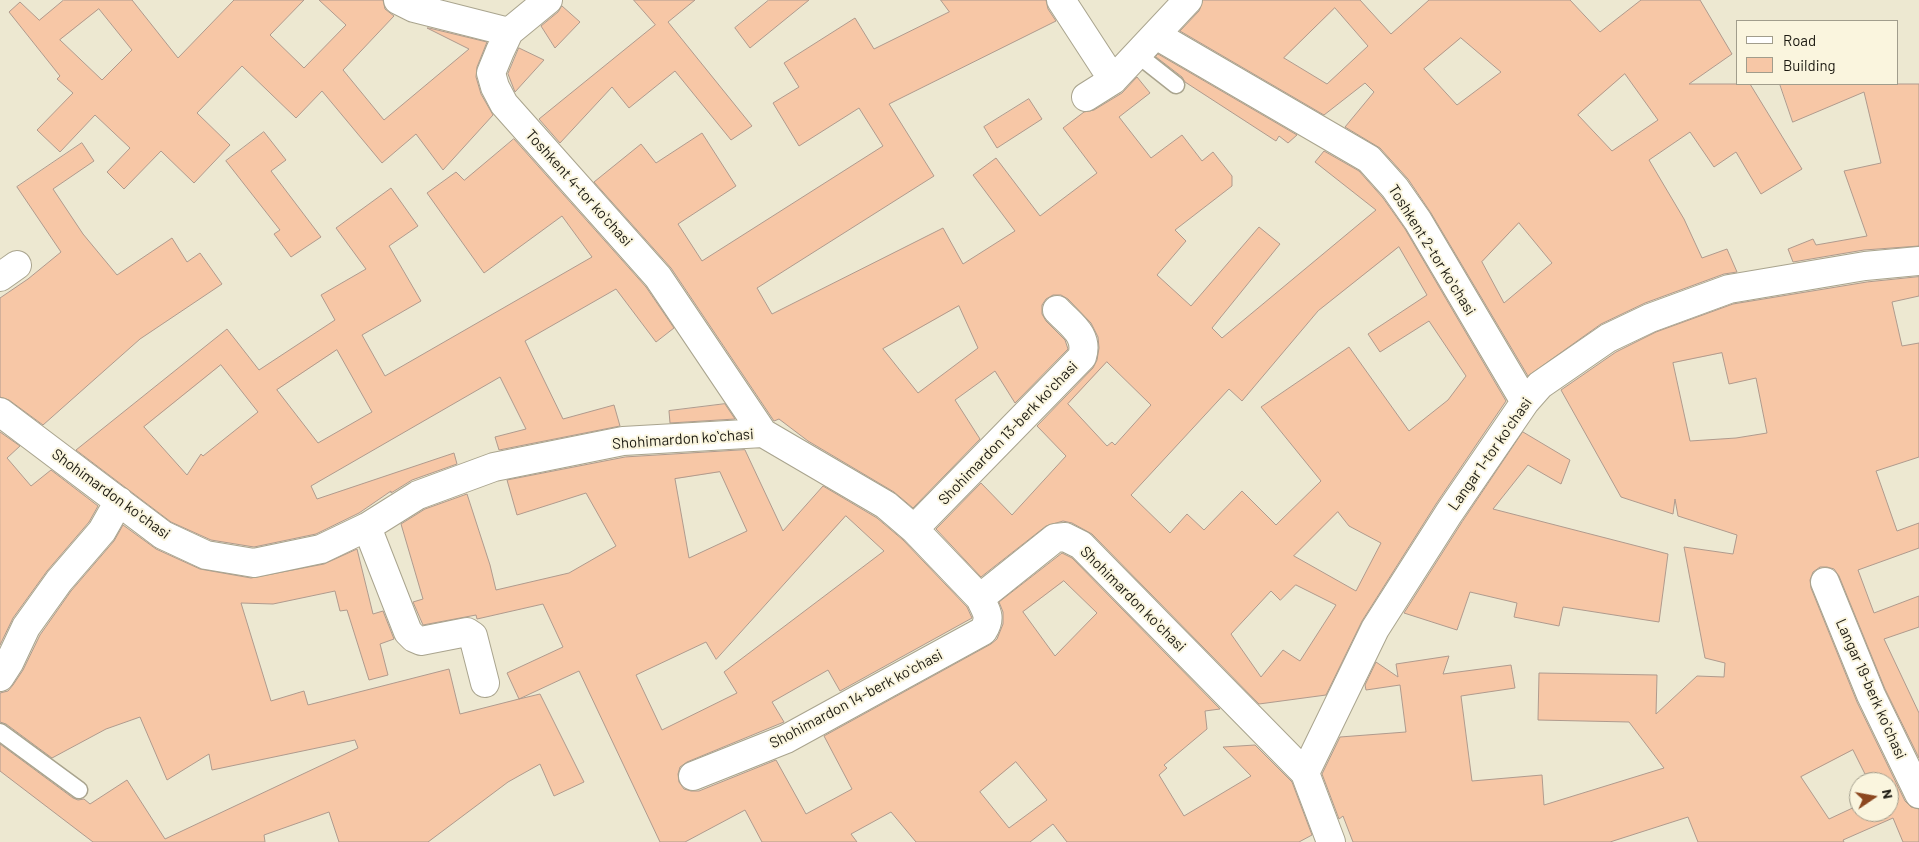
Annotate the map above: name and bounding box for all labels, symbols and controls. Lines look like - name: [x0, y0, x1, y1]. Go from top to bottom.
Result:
- legend: [1736, 20, 1899, 85]
- text: Road: [1783, 31, 1816, 49]
- text: Building: [1783, 56, 1836, 74]
- street label: Toshkent 4-tor koʻchasi: [522, 126, 636, 250]
- street label: Toshkent 2-tor koʻchasi: [1384, 181, 1480, 319]
- street label: Shohimardon 13-berk koʻchasi: [935, 357, 1081, 509]
- street label: Langar 1-tor koʻchasi: [1444, 394, 1536, 514]
- street label: Shohimardon koʻchasi: [612, 425, 754, 453]
- street label: Shohimardon koʻchasi: [48, 445, 174, 543]
- street label: Shohimardon koʻchasi: [1076, 542, 1190, 656]
- street label: Langar 19-berk koʻchasi: [1832, 616, 1910, 762]
- street label: Shohimardon 14-berk koʻchasi: [766, 646, 946, 752]
- north arrow: [1849, 772, 1899, 822]
- text: N: [1879, 788, 1897, 800]

